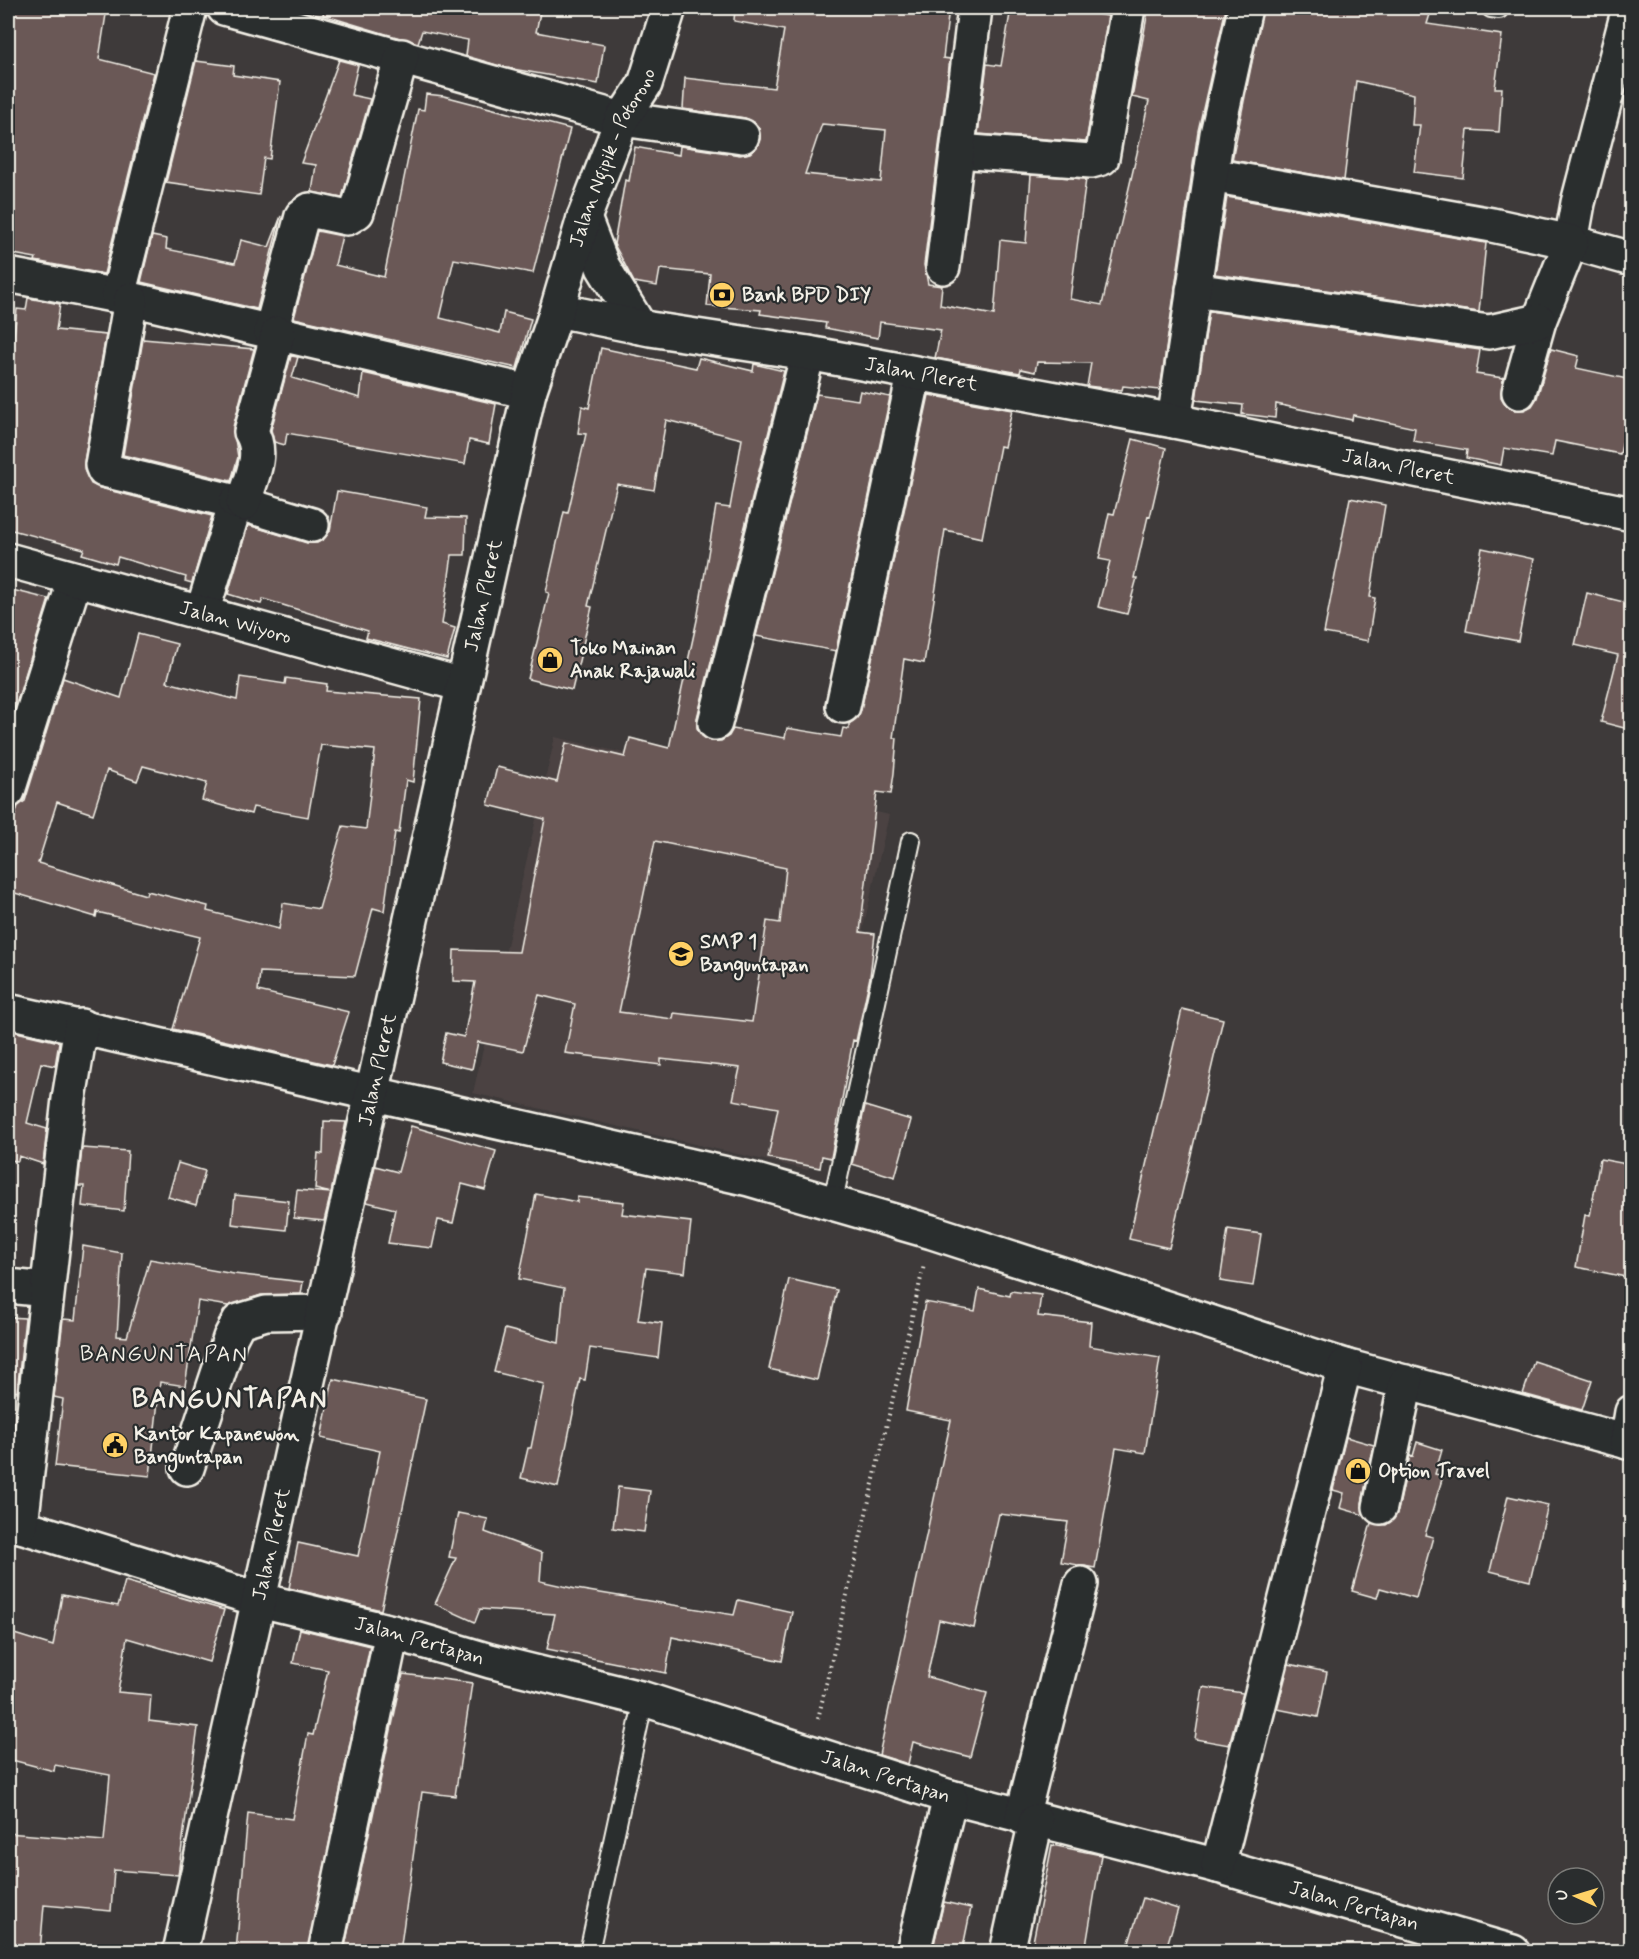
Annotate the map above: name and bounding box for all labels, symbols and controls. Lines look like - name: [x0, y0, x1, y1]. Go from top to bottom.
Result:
- street label: Jalan Ngipik - Potorono: [563, 65, 663, 250]
- bank icon: Bank BPD DIY: [707, 280, 737, 310]
- place label: Bank BPD DIY: [742, 282, 871, 309]
- street label: Jalan Pleret: [863, 350, 980, 398]
- street label: Jalan Pleret: [1340, 442, 1457, 491]
- street label: Jalan Pleret: [458, 537, 509, 654]
- street label: Jalan Wiyoro: [177, 594, 295, 651]
- place label: Toko Mainan Anak Rajawali: [570, 635, 696, 685]
- shop icon: Toko Mainan Anak Rajawali: [535, 645, 565, 675]
- place label: SMP 1 Banguntapan: [700, 929, 809, 981]
- school or university icon: SMP 1 Banguntapan: [666, 939, 696, 969]
- street label: Jalan Pleret: [352, 1011, 403, 1129]
- district label: BANGUNTAPAN: [80, 1341, 248, 1369]
- district label: BANGUNTAPAN: [132, 1383, 328, 1417]
- place label: Kantor Kapanewon Banguntapan: [134, 1421, 299, 1473]
- public building icon: Kantor Kapanewon Banguntapan: [100, 1430, 130, 1460]
- shop icon: Option Travel: [1343, 1456, 1373, 1486]
- place label: Option Travel: [1378, 1458, 1490, 1485]
- street label: Jalan Pleret: [246, 1485, 297, 1603]
- street label: Jalan Pertapan: [352, 1610, 488, 1672]
- street label: Jalan Pertapan: [818, 1743, 954, 1810]
- north arrow: [1546, 1866, 1606, 1926]
- street label: Jalan Pertapan: [1286, 1874, 1422, 1937]
- text: U: [1552, 1889, 1573, 1901]

